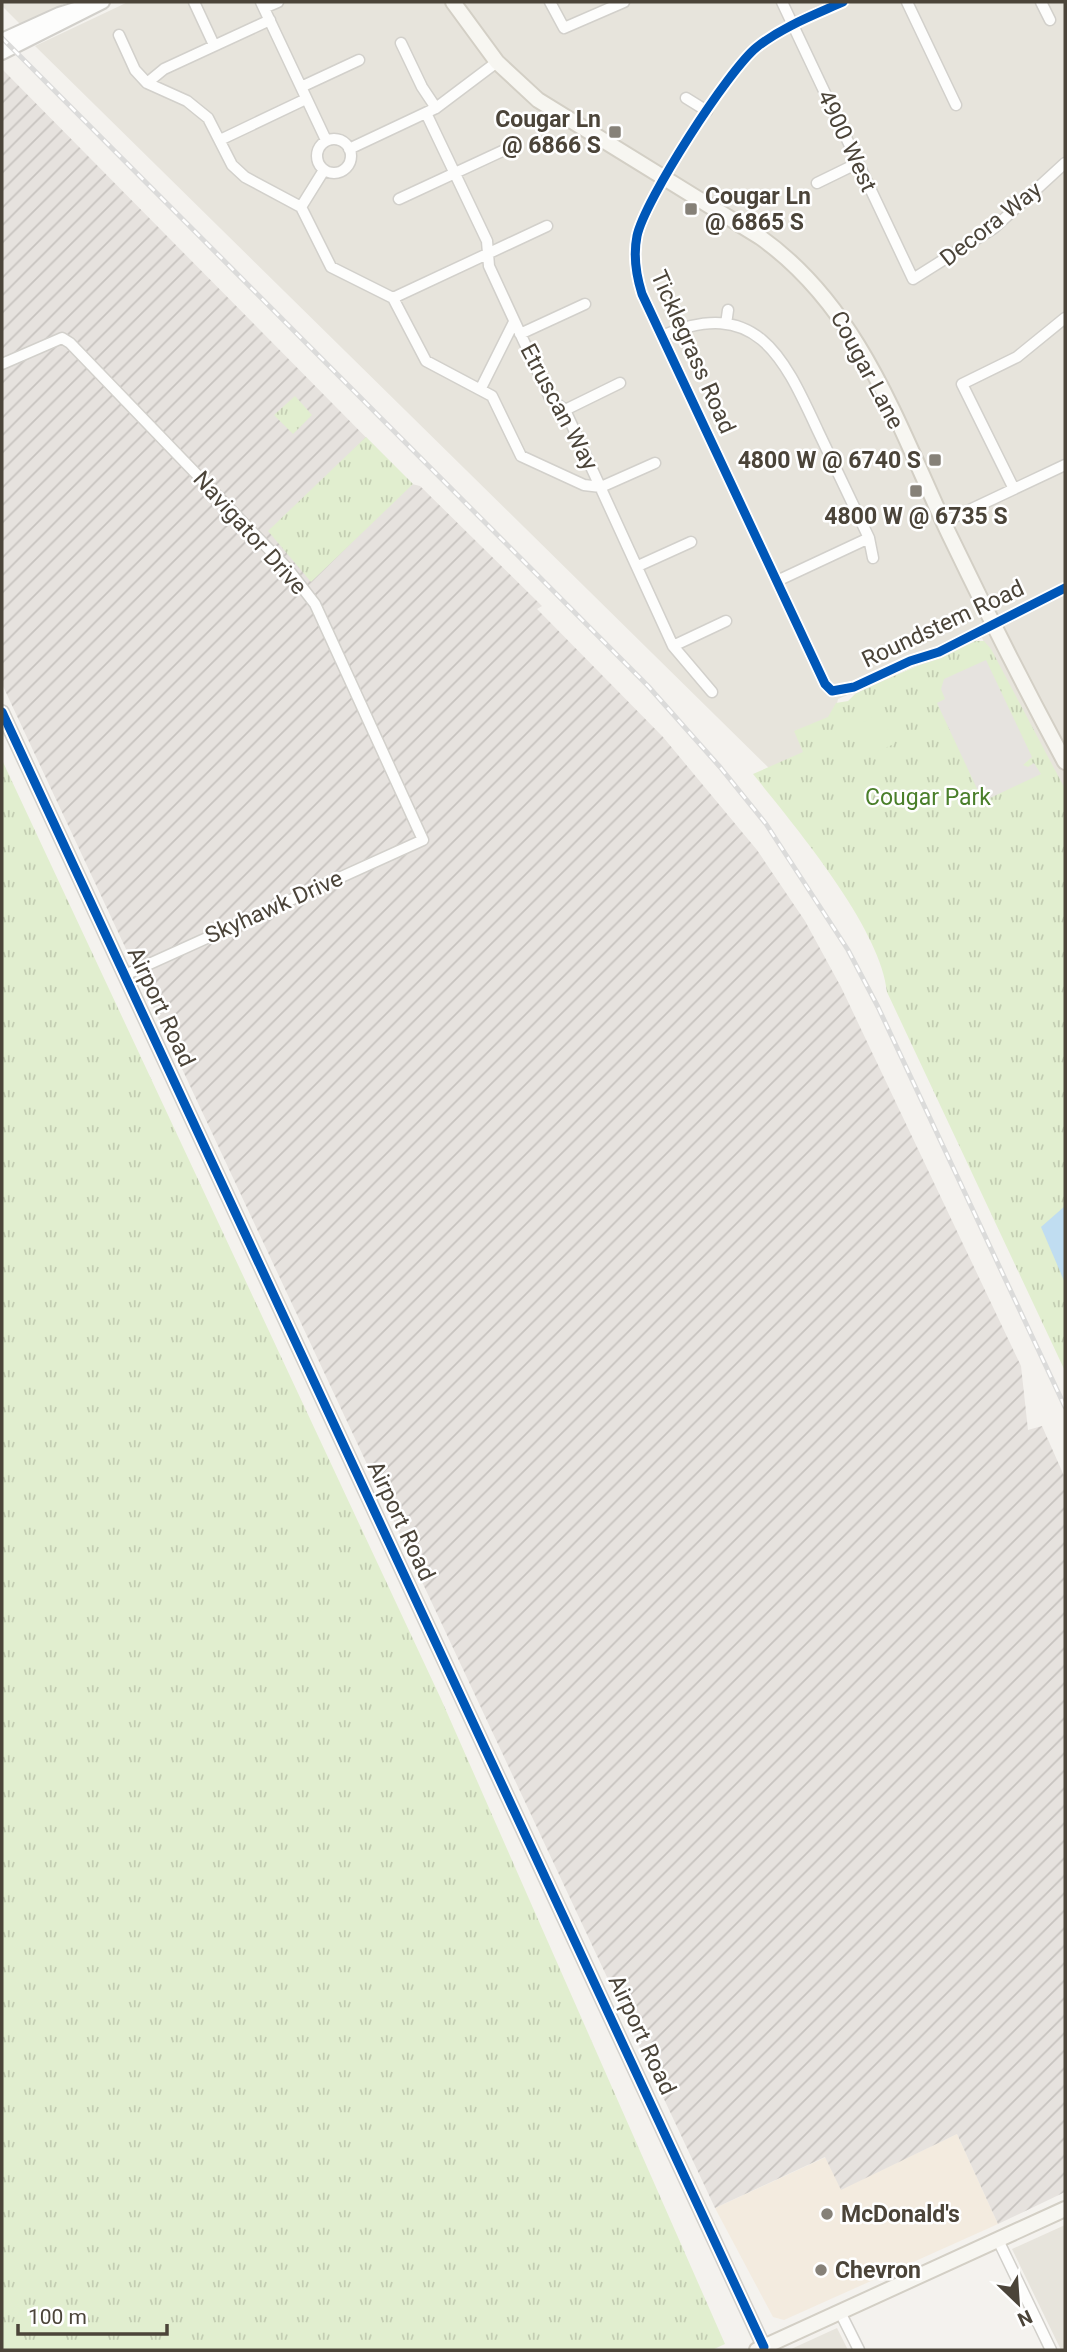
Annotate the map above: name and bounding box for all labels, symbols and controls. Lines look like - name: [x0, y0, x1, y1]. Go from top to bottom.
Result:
- street label: 4900 West: [812, 86, 882, 196]
- place label: Cougar Ln @ 6866 S: [495, 106, 601, 159]
- marker: Cougar Ln @ 6866 S: [607, 124, 623, 140]
- street label: Decora Way: [935, 176, 1047, 272]
- place label: Cougar Ln @ 6865 S: [705, 183, 811, 236]
- marker: Cougar Ln @ 6865 S: [683, 201, 699, 217]
- street label: Ticklegrass Road: [645, 266, 741, 438]
- street label: Cougar Lane: [825, 306, 909, 434]
- street label: Etruscan Way: [514, 339, 604, 475]
- place label: 4800 W @ 6740 S: [738, 447, 921, 474]
- marker: 4800 W @ 6740 S: [927, 452, 943, 468]
- street label: Navigator Drive: [188, 466, 312, 600]
- marker: 4800 W @ 6735 S: [908, 483, 924, 499]
- place label: 4800 W @ 6735 S: [824, 503, 1008, 530]
- street label: Roundstem Road: [858, 575, 1028, 673]
- park label: Cougar Park: [865, 784, 991, 811]
- street label: Skyhawk Drive: [201, 865, 347, 949]
- street label: Airport Road: [122, 943, 200, 1071]
- street label: Airport Road: [362, 1457, 440, 1585]
- street label: Airport Road: [603, 1971, 681, 2099]
- place label: McDonald's: [841, 2201, 960, 2228]
- marker: McDonald's: [819, 2206, 835, 2222]
- place label: Chevron: [835, 2257, 921, 2284]
- marker: Chevron: [813, 2262, 829, 2278]
- north arrow: [983, 2268, 1053, 2338]
- scale bar: [18, 2292, 166, 2336]
- text: 100 m: [28, 2305, 87, 2329]
- text: N: [1014, 2305, 1036, 2331]

